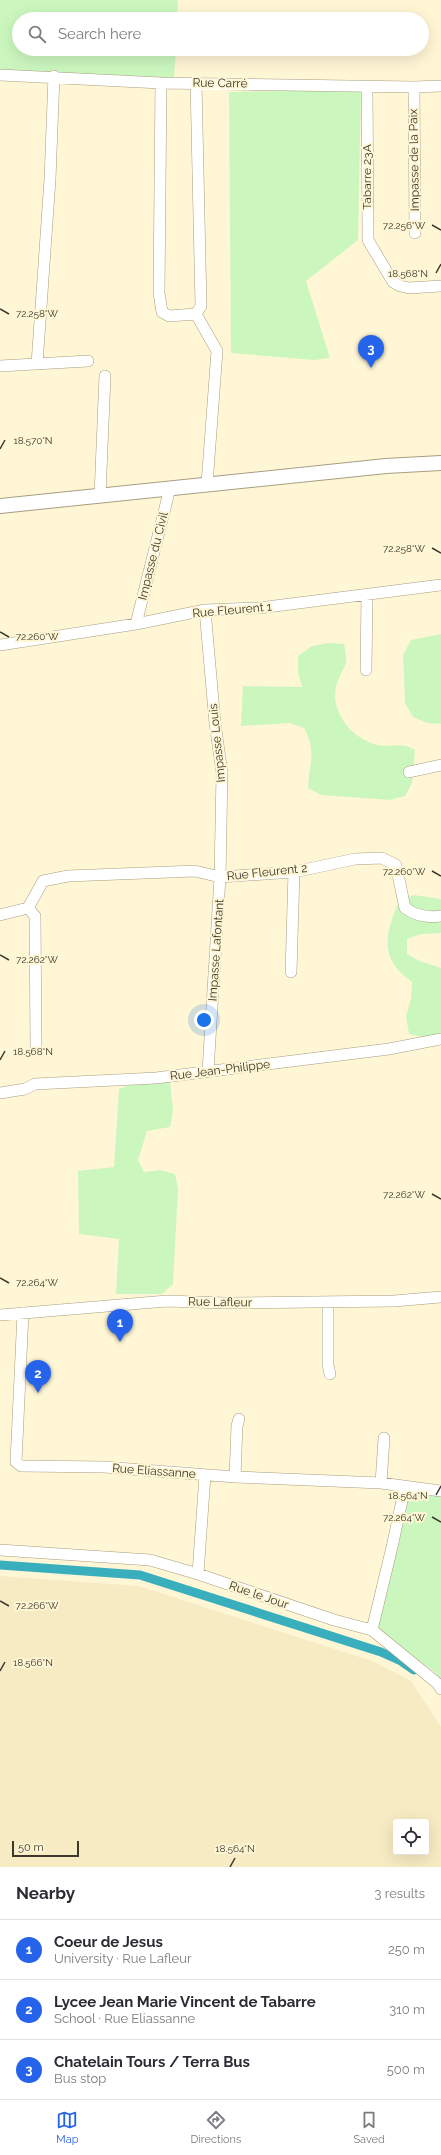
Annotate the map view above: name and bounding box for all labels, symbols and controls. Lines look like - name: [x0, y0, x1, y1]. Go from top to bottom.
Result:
- search box: [12, 12, 429, 56]
- icon: search: [26, 23, 48, 45]
- text: Search here: [58, 25, 141, 43]
- street label: Rue Carré: [192, 76, 248, 90]
- street label: Impasse de la Paix: [406, 109, 422, 211]
- street label: Tabarre 23A: [360, 144, 374, 210]
- text: 72.256°W: [383, 220, 426, 231]
- text: 18.568°N: [388, 268, 428, 279]
- text: 72.258°W: [16, 308, 59, 319]
- pin: 3: [358, 335, 384, 368]
- text: 18.570°N: [13, 435, 53, 446]
- street label: Impasse du Civil: [135, 510, 171, 602]
- text: 72.258°W: [383, 543, 426, 554]
- street label: Rue Fleurent 1: [192, 600, 272, 620]
- text: 72.260°W: [16, 631, 59, 642]
- street label: Impasse Louis: [206, 703, 228, 783]
- street label: Rue Fleurent 2: [226, 861, 308, 883]
- text: 72.260°W: [383, 866, 426, 877]
- street label: Impasse Lafontant: [205, 898, 227, 1002]
- text: 72.262°W: [16, 954, 58, 965]
- your location: [194, 1010, 214, 1030]
- text: 18.568°N: [13, 1046, 53, 1057]
- street label: Rue Jean-Philippe: [169, 1057, 271, 1083]
- text: 72.262°W: [383, 1189, 425, 1200]
- text: 72.264°W: [16, 1277, 59, 1288]
- street label: Rue Lafleur: [188, 1294, 253, 1310]
- pin: 1: [107, 1309, 133, 1342]
- pin: 2: [25, 1360, 51, 1393]
- street label: Rue Eliassanne: [112, 1461, 196, 1481]
- text: 18.564°N: [388, 1490, 428, 1501]
- text: 72.264°W: [383, 1512, 426, 1523]
- street label: Rue le Jour: [227, 1578, 291, 1612]
- text: 72.266°W: [16, 1600, 59, 1611]
- text: 18.566°N: [13, 1657, 53, 1668]
- map controls: [393, 1819, 429, 1855]
- button: locate: [393, 1819, 429, 1855]
- scale bar: [12, 1839, 79, 1858]
- text: 50 m: [18, 1841, 44, 1854]
- text: 18.564°N: [215, 1843, 255, 1854]
- text: Nearby: [16, 1883, 75, 1903]
- text: 3 results: [375, 1886, 425, 1901]
- text: Coeur de Jesus: [54, 1933, 163, 1951]
- text: 1: [26, 1942, 32, 1957]
- text: 250 m: [388, 1942, 425, 1957]
- text: University · Rue Lafleur: [54, 1951, 191, 1966]
- text: Lycee Jean Marie Vincent de Tabarre: [54, 1993, 316, 2011]
- text: 2: [25, 2002, 33, 2017]
- text: 310 m: [389, 2002, 425, 2017]
- text: School · Rue Eliassanne: [54, 2011, 195, 2026]
- text: Chatelain Tours / Terra Bus: [54, 2053, 250, 2071]
- text: 3: [25, 2062, 33, 2077]
- text: 500 m: [387, 2062, 425, 2077]
- text: Bus stop: [54, 2071, 106, 2086]
- tab: Map: [56, 2109, 78, 2146]
- tab: Directions: [191, 2109, 241, 2146]
- tab: Saved: [353, 2109, 385, 2146]

